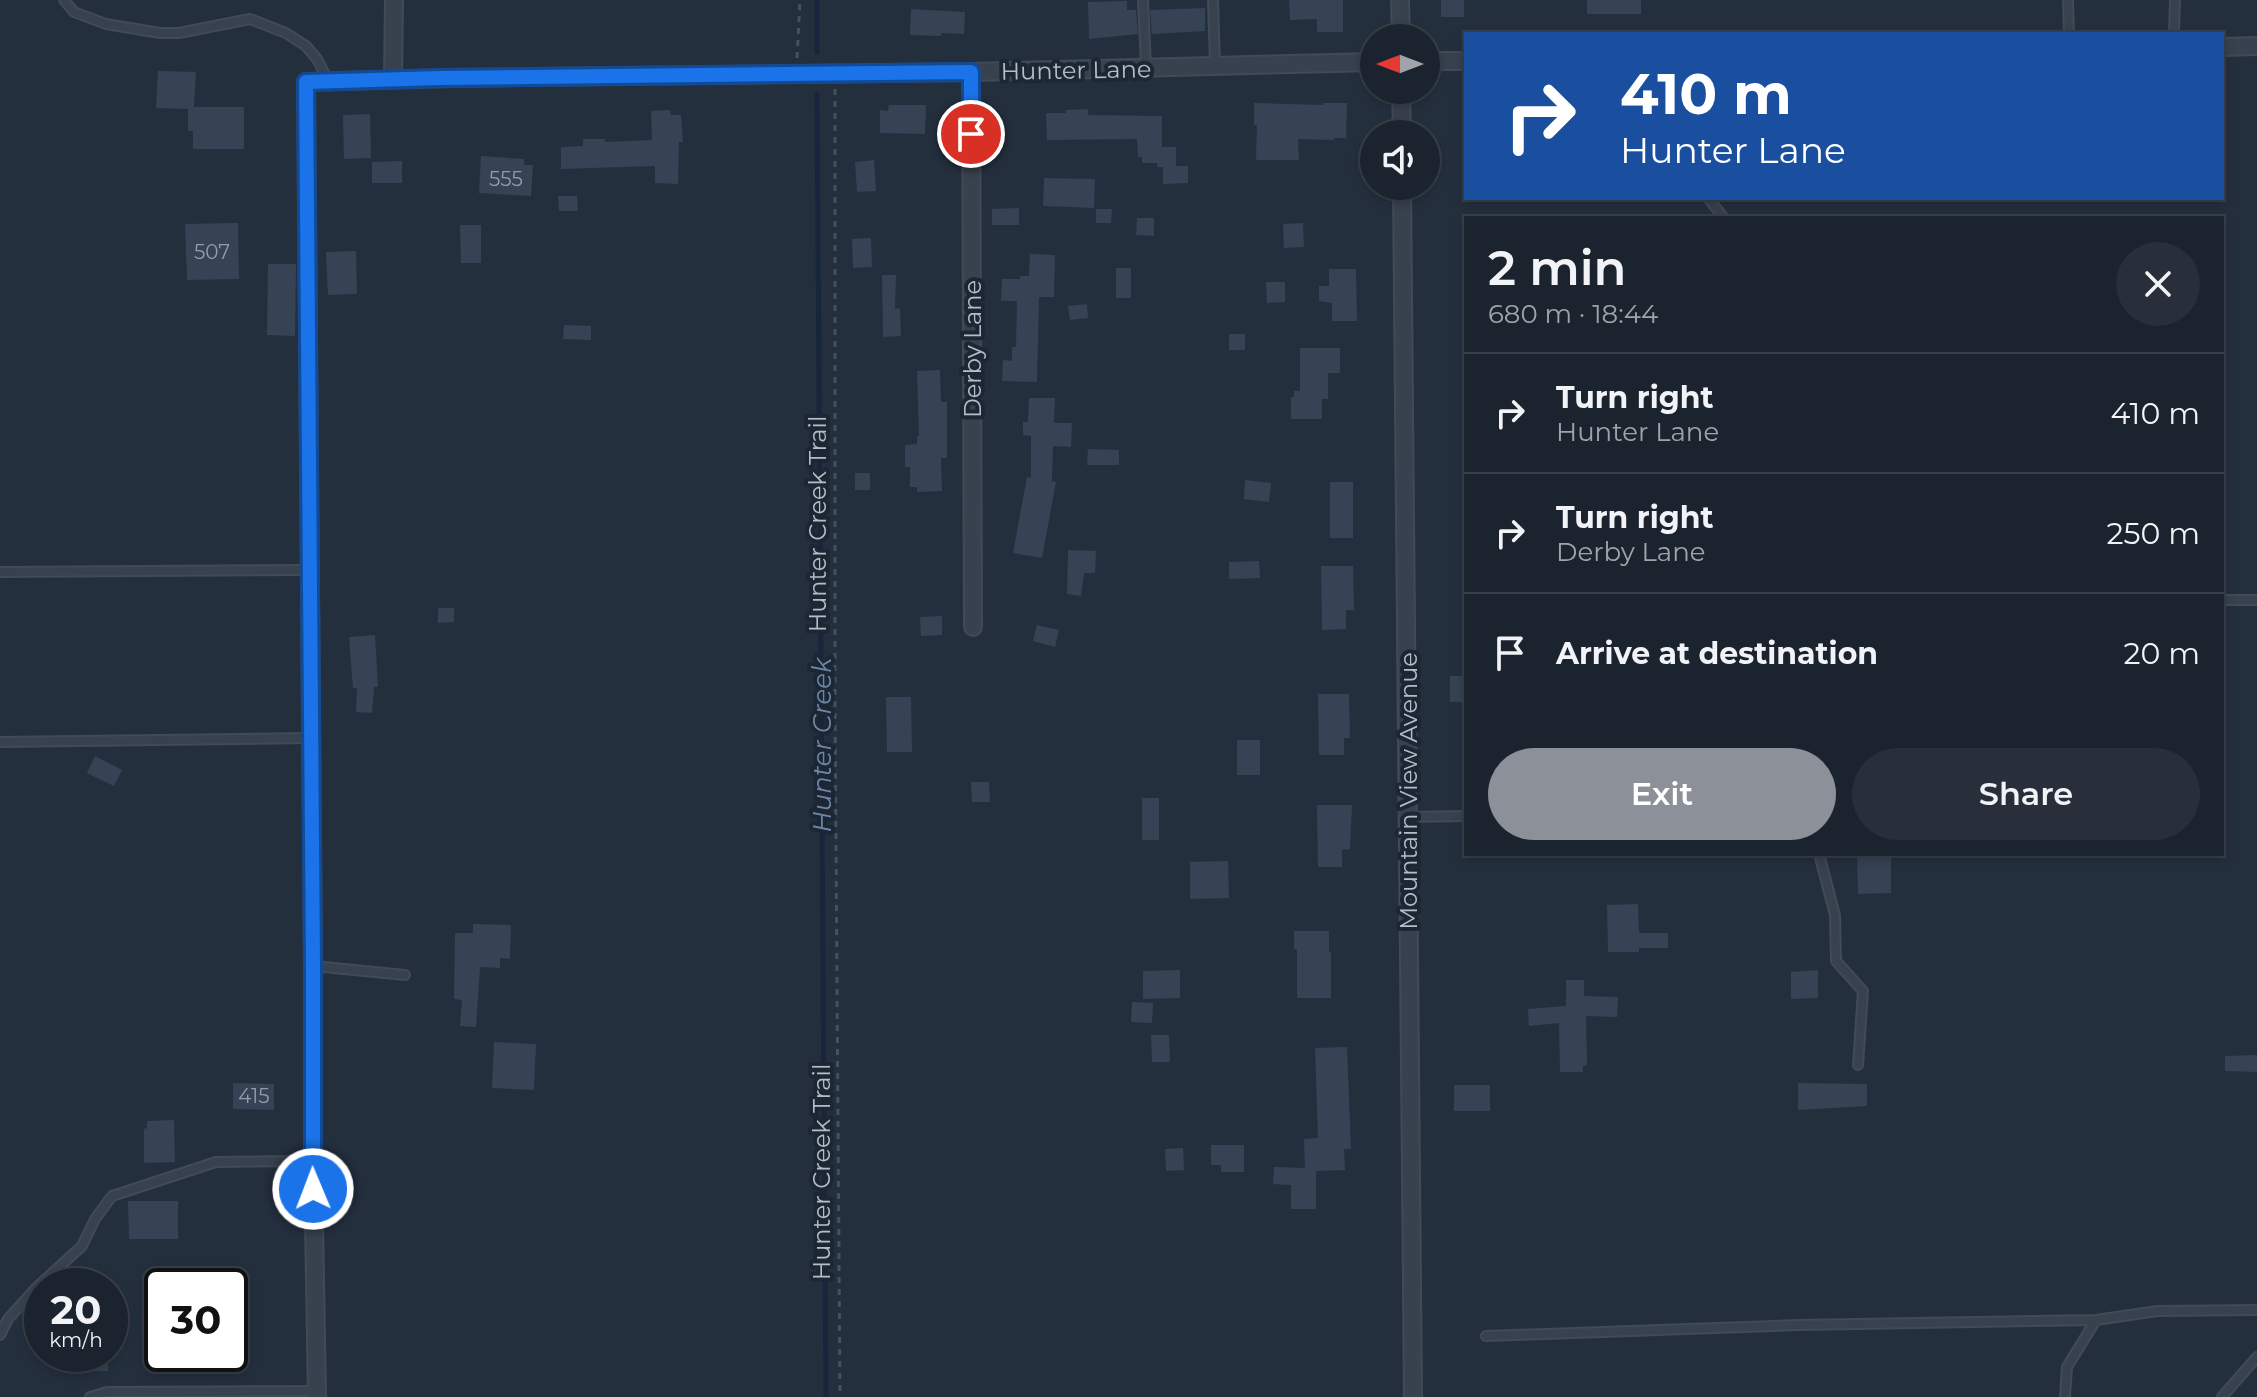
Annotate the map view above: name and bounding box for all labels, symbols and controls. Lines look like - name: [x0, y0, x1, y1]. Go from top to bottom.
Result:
- north arrow: [1360, 24, 1440, 104]
- map controls: [1360, 24, 1440, 200]
- street label: Hunter Lane: [1000, 54, 1152, 86]
- text: 410 m: [1620, 60, 1792, 128]
- icon: right: [1488, 64, 1592, 168]
- pin: [937, 100, 1005, 168]
- icon: arrive: [949, 112, 993, 156]
- button: sound: [1360, 120, 1440, 200]
- text: Hunter Lane: [1620, 128, 1846, 172]
- house number: 555: [489, 167, 523, 191]
- text: 2 min: [1488, 239, 1626, 297]
- house number: 507: [194, 240, 230, 264]
- button: close: [2116, 242, 2200, 326]
- street label: Derby Lane: [958, 280, 987, 418]
- text: 680 m · 18:44: [1488, 298, 1658, 330]
- text: Turn right: [1556, 379, 1713, 416]
- icon: right: [1488, 391, 1532, 435]
- text: 410 m: [2111, 395, 2200, 432]
- street label: Hunter Creek Trail: [803, 416, 832, 632]
- text: Hunter Lane: [1556, 416, 1719, 448]
- text: Turn right: [1556, 499, 1713, 536]
- icon: right: [1488, 511, 1532, 555]
- text: 250 m: [2106, 515, 2200, 552]
- text: Derby Lane: [1556, 536, 1706, 568]
- icon: arrive: [1488, 631, 1532, 675]
- text: Arrive at destination: [1556, 635, 1878, 672]
- text: 20 m: [2123, 635, 2200, 672]
- street label: Mountain View Avenue: [1394, 652, 1423, 930]
- water label: Hunter Creek: [806, 656, 838, 832]
- button: Exit: [1488, 748, 1836, 840]
- button: Share: [1852, 748, 2200, 840]
- street label: Hunter Creek Trail: [807, 1064, 836, 1280]
- house number: 415: [238, 1084, 270, 1108]
- position arrow: [271, 1147, 355, 1231]
- speed limit sign: 30: [144, 1268, 248, 1372]
- text: 20: [51, 1285, 101, 1334]
- text: km/h: [49, 1328, 103, 1352]

